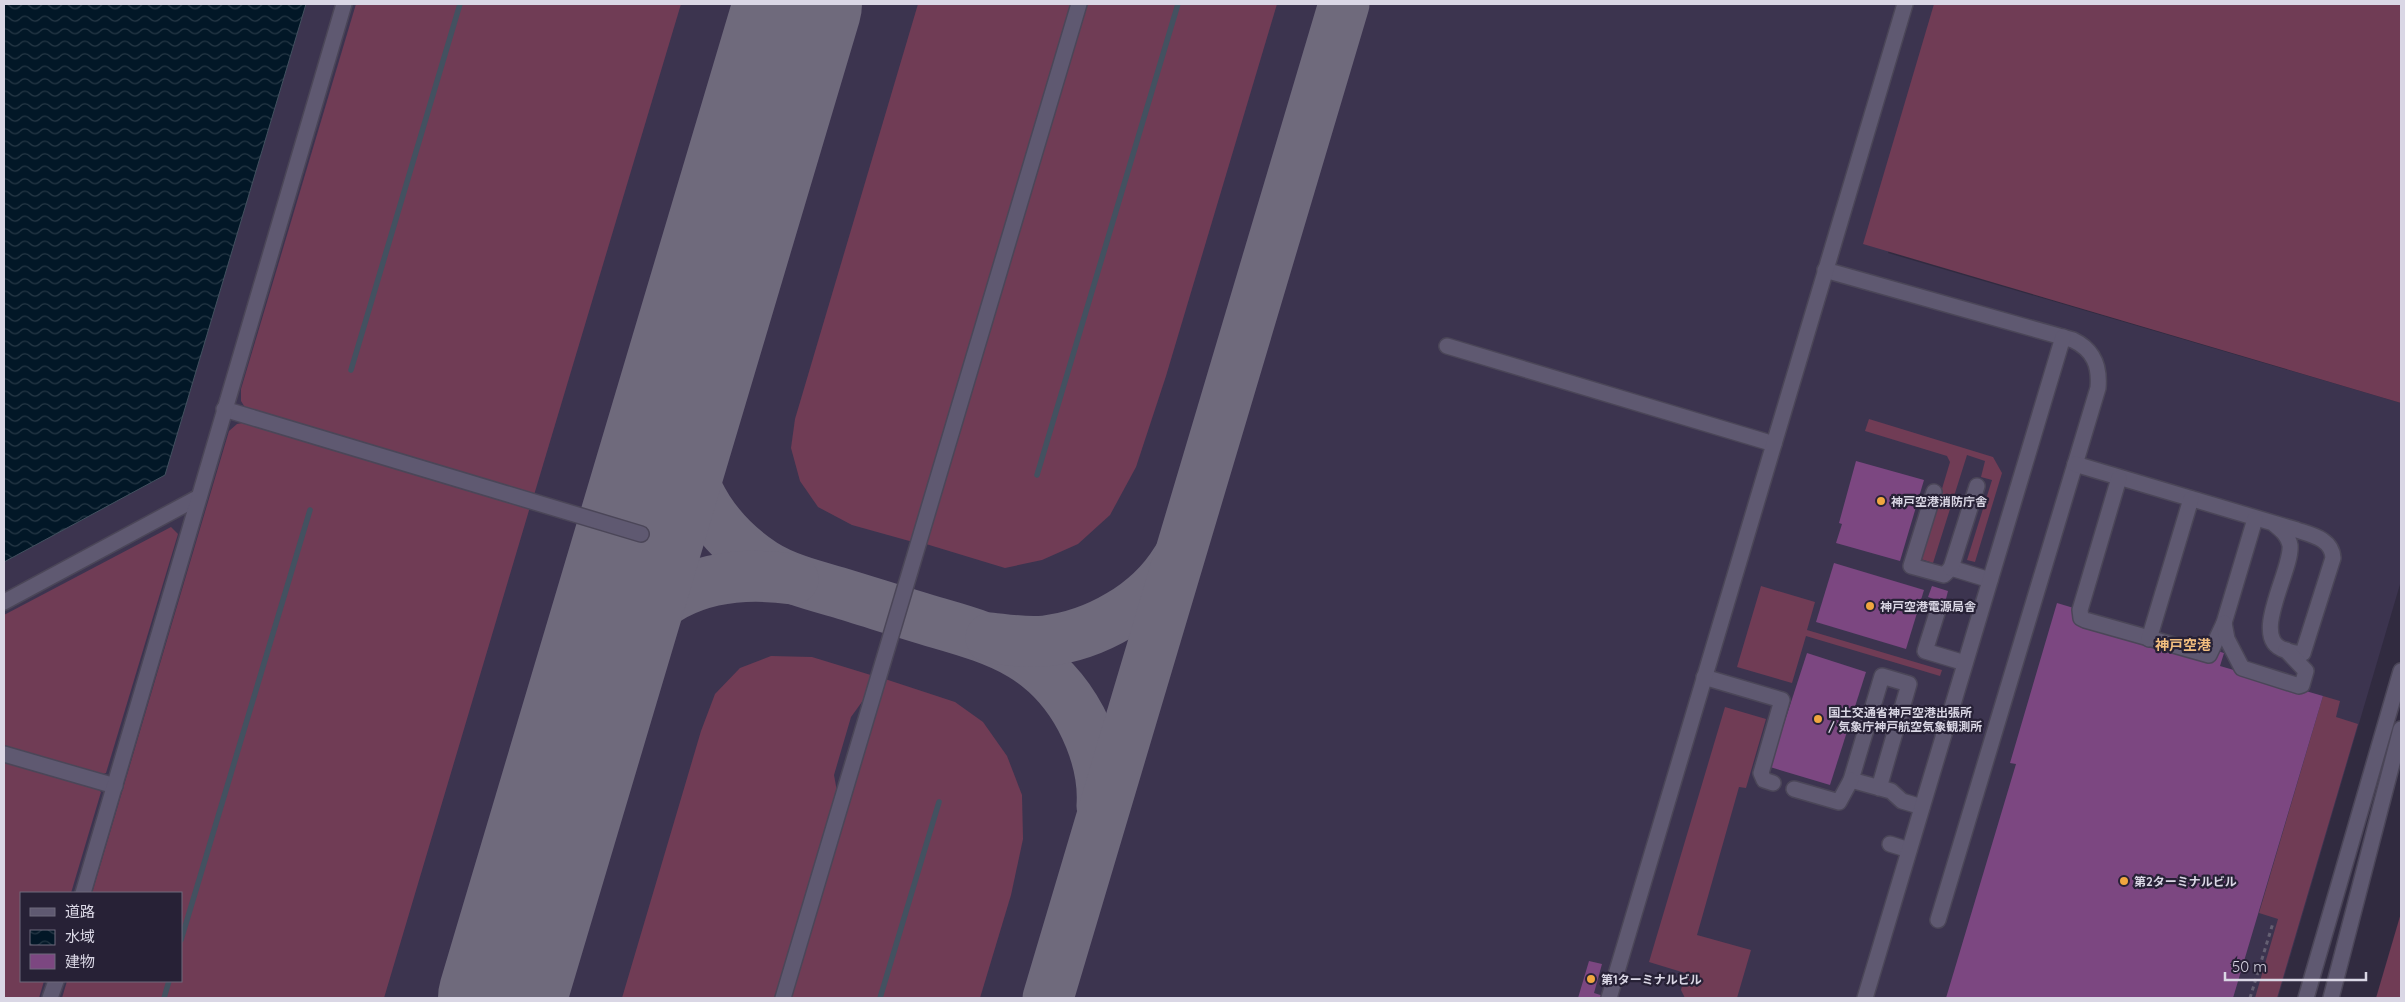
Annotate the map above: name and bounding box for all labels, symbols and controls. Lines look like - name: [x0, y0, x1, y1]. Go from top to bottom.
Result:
- place label: 神戸空港消防庁舎: [1891, 494, 1987, 509]
- marker: 神戸空港消防庁舎: [1875, 495, 1887, 507]
- place label: 神戸空港電源局舎: [1880, 599, 1976, 614]
- marker: 神戸空港電源局舎: [1864, 600, 1876, 612]
- district label: 神戸空港: [2155, 636, 2211, 654]
- place label: 国土交通省神戸空港出張所 / 気象庁神戸航空気象観測所: [1828, 705, 1982, 734]
- marker: 国土交通省神戸空港出張所 / 気象庁神戸航空気象観測所: [1812, 713, 1824, 725]
- place label: 第2ターミナルビル: [2134, 874, 2237, 889]
- marker: 第2ターミナルビル: [2118, 875, 2130, 887]
- legend: [20, 892, 182, 982]
- text: 道路: [65, 902, 95, 921]
- text: 水域: [65, 927, 95, 946]
- scale bar: [2225, 950, 2366, 982]
- text: 建物: [65, 952, 95, 971]
- text: 50 m: [2232, 957, 2267, 976]
- place label: 第1ターミナルビル: [1601, 972, 1702, 987]
- marker: 第1ターミナルビル: [1585, 973, 1597, 985]

